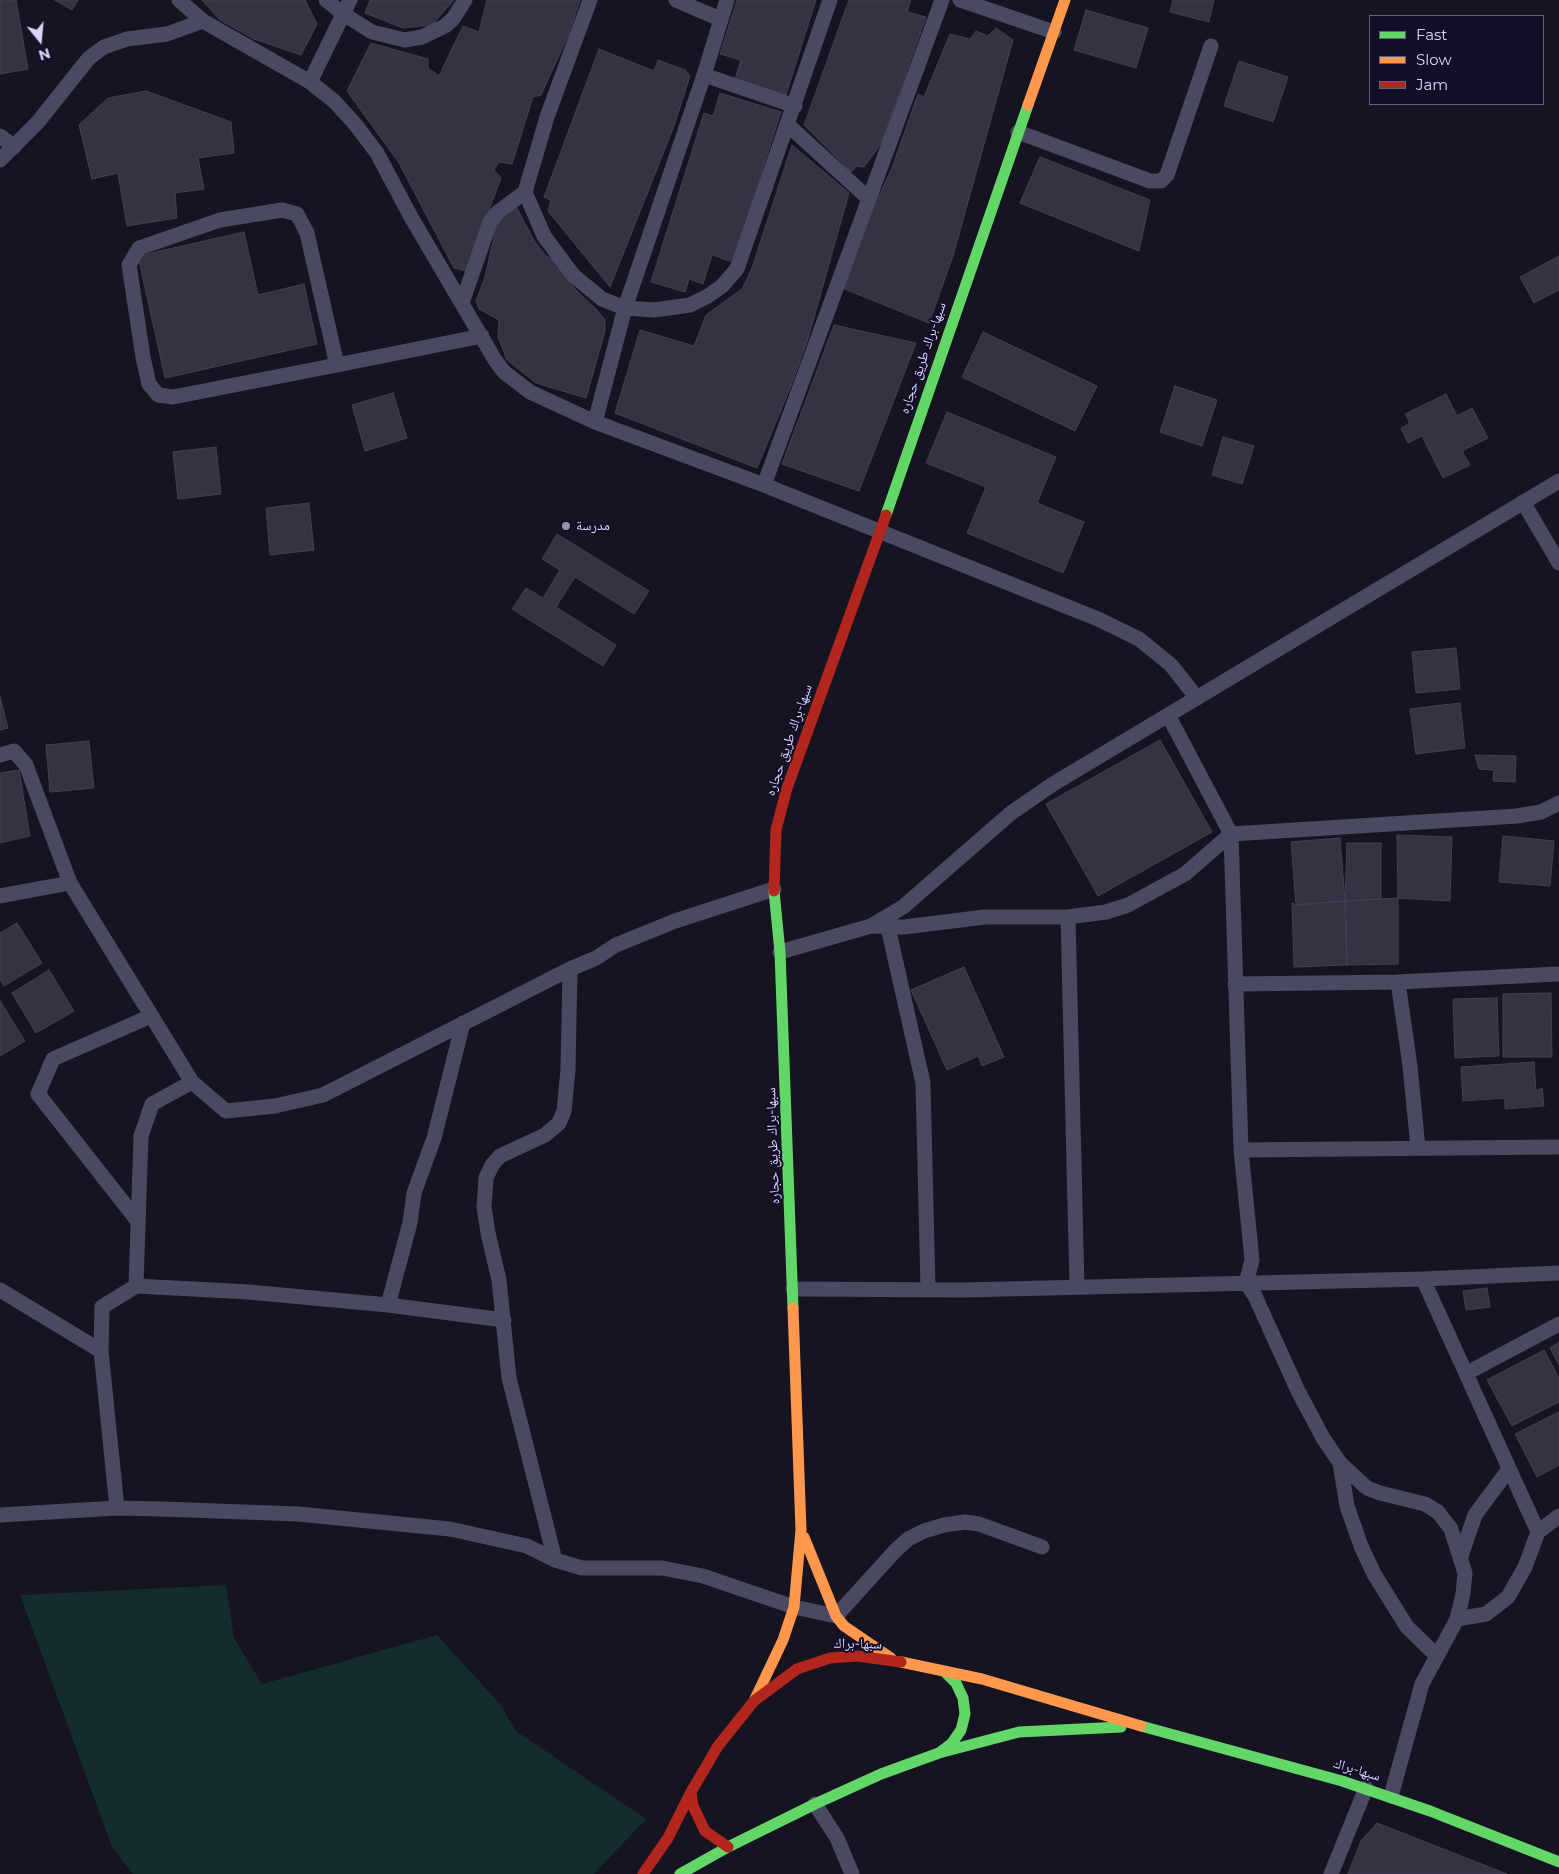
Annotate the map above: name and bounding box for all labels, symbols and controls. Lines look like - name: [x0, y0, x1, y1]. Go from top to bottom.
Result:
- north arrow: [15, 15, 65, 65]
- legend: [1369, 15, 1544, 105]
- text: Fast: [1416, 25, 1447, 44]
- text: N: [36, 44, 52, 65]
- text: Slow: [1416, 50, 1452, 69]
- text: Jam: [1416, 75, 1448, 94]
- street label: سبها-براك طريق حجاره: [896, 300, 950, 416]
- place label: مدرسة: [576, 518, 610, 534]
- marker: مدرسة: [560, 520, 572, 532]
- street label: سبها-براك طريق حجاره: [762, 682, 816, 798]
- street label: سبها-براك طريق حجاره: [763, 1087, 783, 1205]
- street label: سبها-براك: [834, 1635, 882, 1653]
- street label: سبها-براك: [1332, 1755, 1382, 1785]

